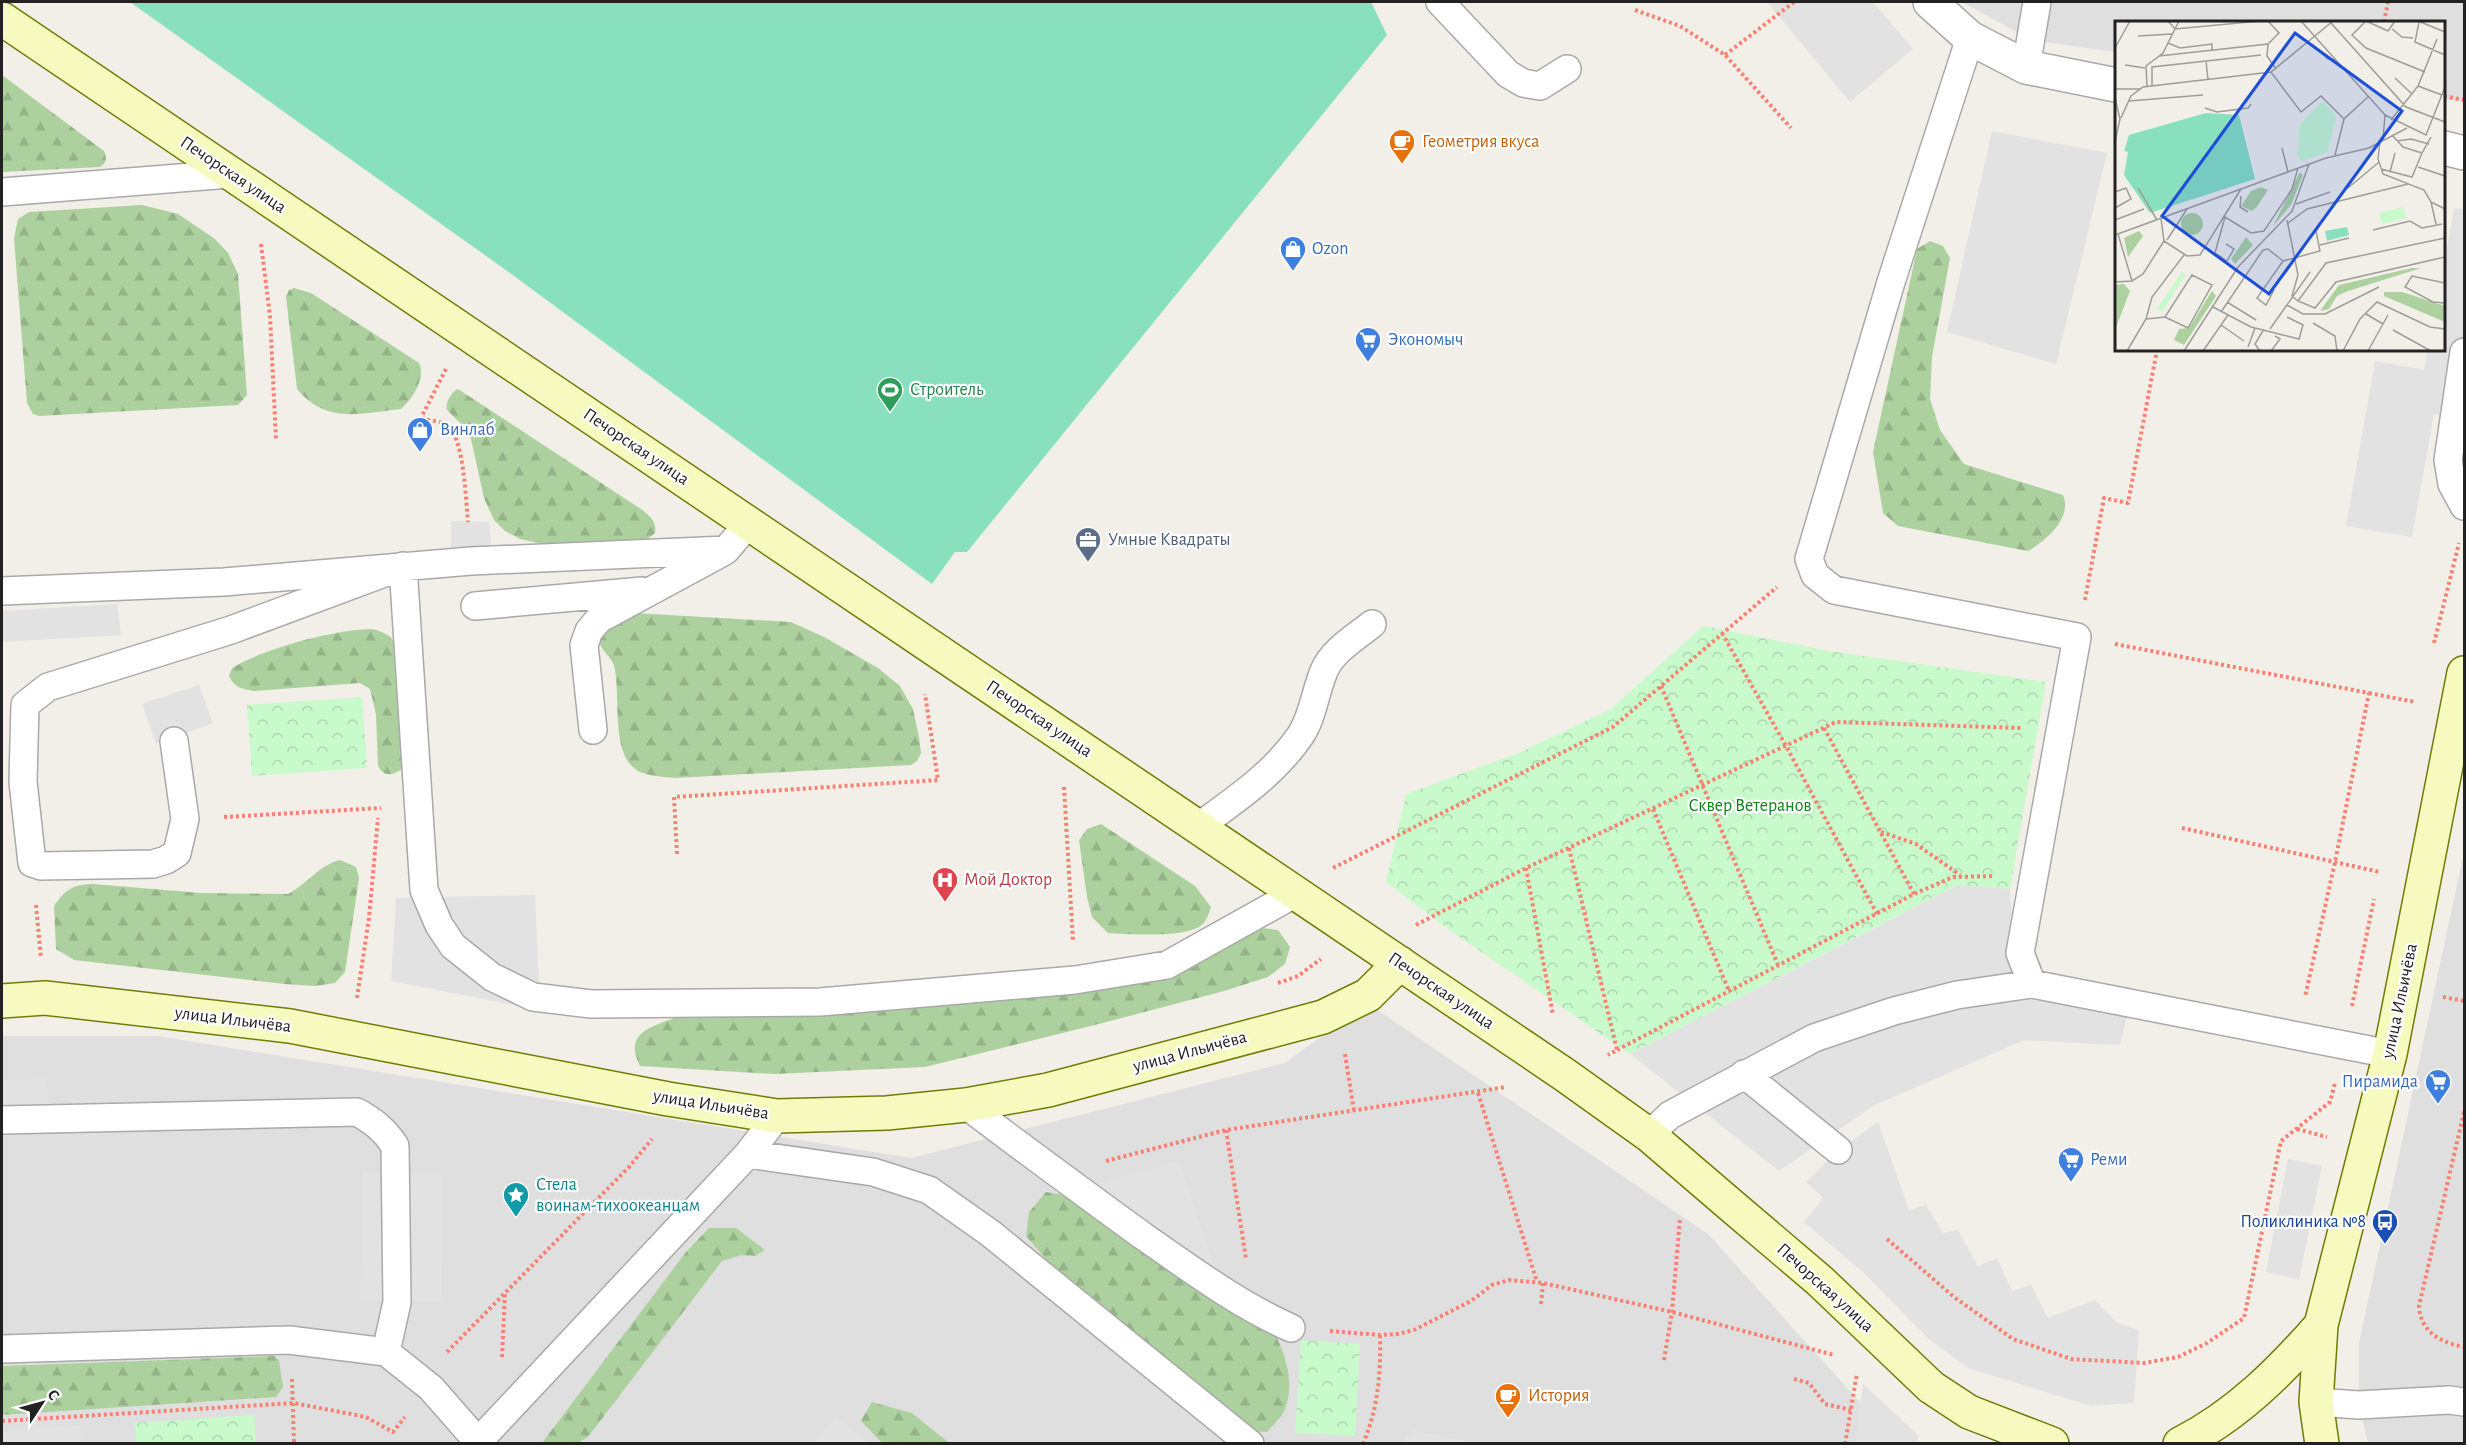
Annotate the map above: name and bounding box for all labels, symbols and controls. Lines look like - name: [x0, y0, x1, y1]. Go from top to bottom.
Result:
- inset map: [2115, 21, 2445, 351]
- cafe icon: Геометрия вкуса: [1387, 127, 1417, 165]
- street label: Печорская улица: [177, 133, 289, 217]
- place label: Геометрия вкуса: [1422, 133, 1540, 151]
- shop icon: Ozon: [1278, 234, 1308, 272]
- place label: Ozon: [1312, 240, 1349, 258]
- supermarket icon: Экономыч: [1353, 325, 1383, 363]
- place label: Экономыч: [1388, 331, 1463, 349]
- sports icon: Строитель: [875, 375, 905, 413]
- place label: Строитель: [910, 381, 984, 399]
- street label: Печорская улица: [580, 405, 692, 489]
- shop icon: Винлаб: [405, 415, 435, 453]
- place label: Винлаб: [440, 420, 494, 439]
- office icon: Умные Квадраты: [1073, 525, 1103, 563]
- place label: Умные Квадраты: [1108, 531, 1231, 549]
- street label: Печорская улица: [983, 677, 1095, 761]
- park label: Сквер Ветеранов: [1688, 797, 1812, 815]
- hospital icon: Мой Доктор: [930, 865, 960, 903]
- place label: Мой Доктор: [964, 871, 1052, 889]
- street label: улица Ильичёва: [2379, 942, 2421, 1061]
- street label: Печорская улица: [1385, 949, 1497, 1033]
- street label: улица Ильичёва: [173, 1004, 292, 1036]
- street label: улица Ильичёва: [1130, 1028, 1249, 1076]
- supermarket icon: Пирамида: [2423, 1067, 2453, 1105]
- place label: Пирамида: [2342, 1073, 2418, 1091]
- street label: улица Ильичёва: [651, 1087, 770, 1123]
- supermarket icon: Реми: [2056, 1145, 2086, 1183]
- place label: Реми: [2090, 1151, 2128, 1169]
- place label: Стела воинам-тихоокеанцам: [536, 1176, 700, 1215]
- place icon: Стела воинам-тихоокеанцам: [501, 1180, 531, 1218]
- bus stop icon: Поликлиника №8: [2370, 1207, 2400, 1245]
- place label: Поликлиника №8: [2240, 1213, 2366, 1231]
- street label: Печорская улица: [1773, 1240, 1877, 1336]
- north arrow: [12, 1373, 72, 1433]
- cafe icon: История: [1493, 1381, 1523, 1419]
- text: С: [44, 1386, 62, 1403]
- place label: История: [1528, 1387, 1589, 1405]

